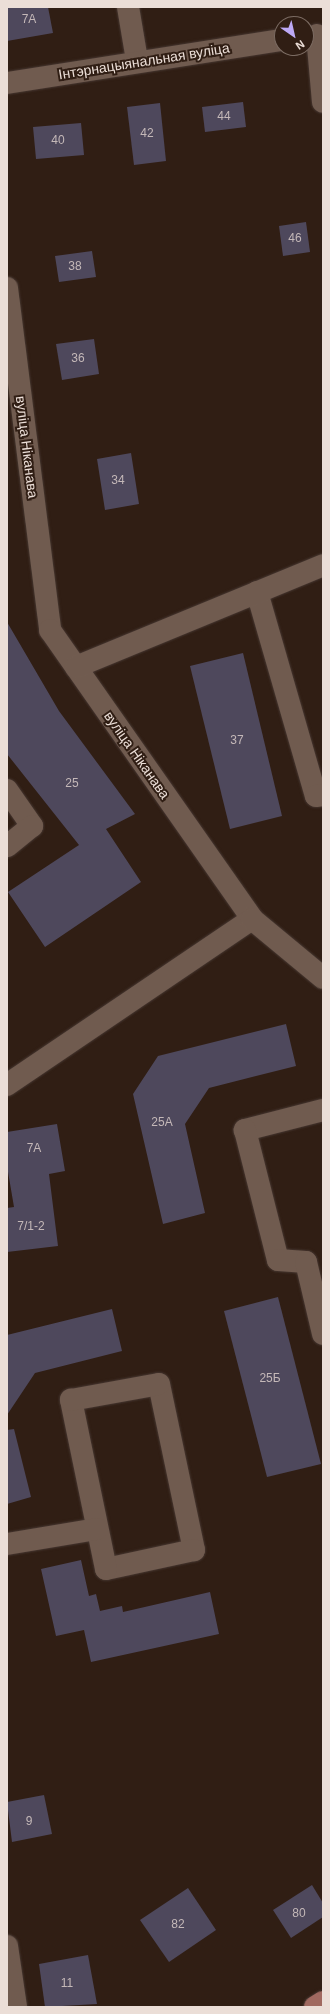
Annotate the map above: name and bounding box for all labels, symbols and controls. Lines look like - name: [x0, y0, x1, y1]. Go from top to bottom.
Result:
- house number: 7А: [22, 13, 36, 27]
- north arrow: [274, 16, 314, 56]
- text: N: [294, 38, 307, 52]
- street label: Інтэрнацыянальная вуліца: [57, 39, 231, 83]
- house number: 44: [217, 110, 231, 124]
- house number: 42: [140, 127, 154, 141]
- house number: 40: [51, 134, 65, 148]
- house number: 46: [288, 232, 302, 246]
- house number: 38: [68, 260, 82, 274]
- house number: 36: [71, 352, 85, 366]
- street label: вуліца Ніканава: [12, 395, 42, 499]
- house number: 34: [111, 474, 125, 488]
- street label: вуліца Ніканава: [101, 708, 173, 802]
- house number: 37: [230, 734, 244, 748]
- house number: 25: [65, 777, 79, 791]
- house number: 25А: [151, 1116, 173, 1130]
- house number: 7А: [27, 1142, 41, 1156]
- house number: 7/1-2: [17, 1220, 45, 1234]
- house number: 25Б: [259, 1372, 281, 1386]
- house number: 9: [26, 1815, 32, 1829]
- house number: 80: [292, 1907, 306, 1921]
- house number: 82: [171, 1918, 185, 1932]
- house number: 11: [61, 1977, 73, 1991]

